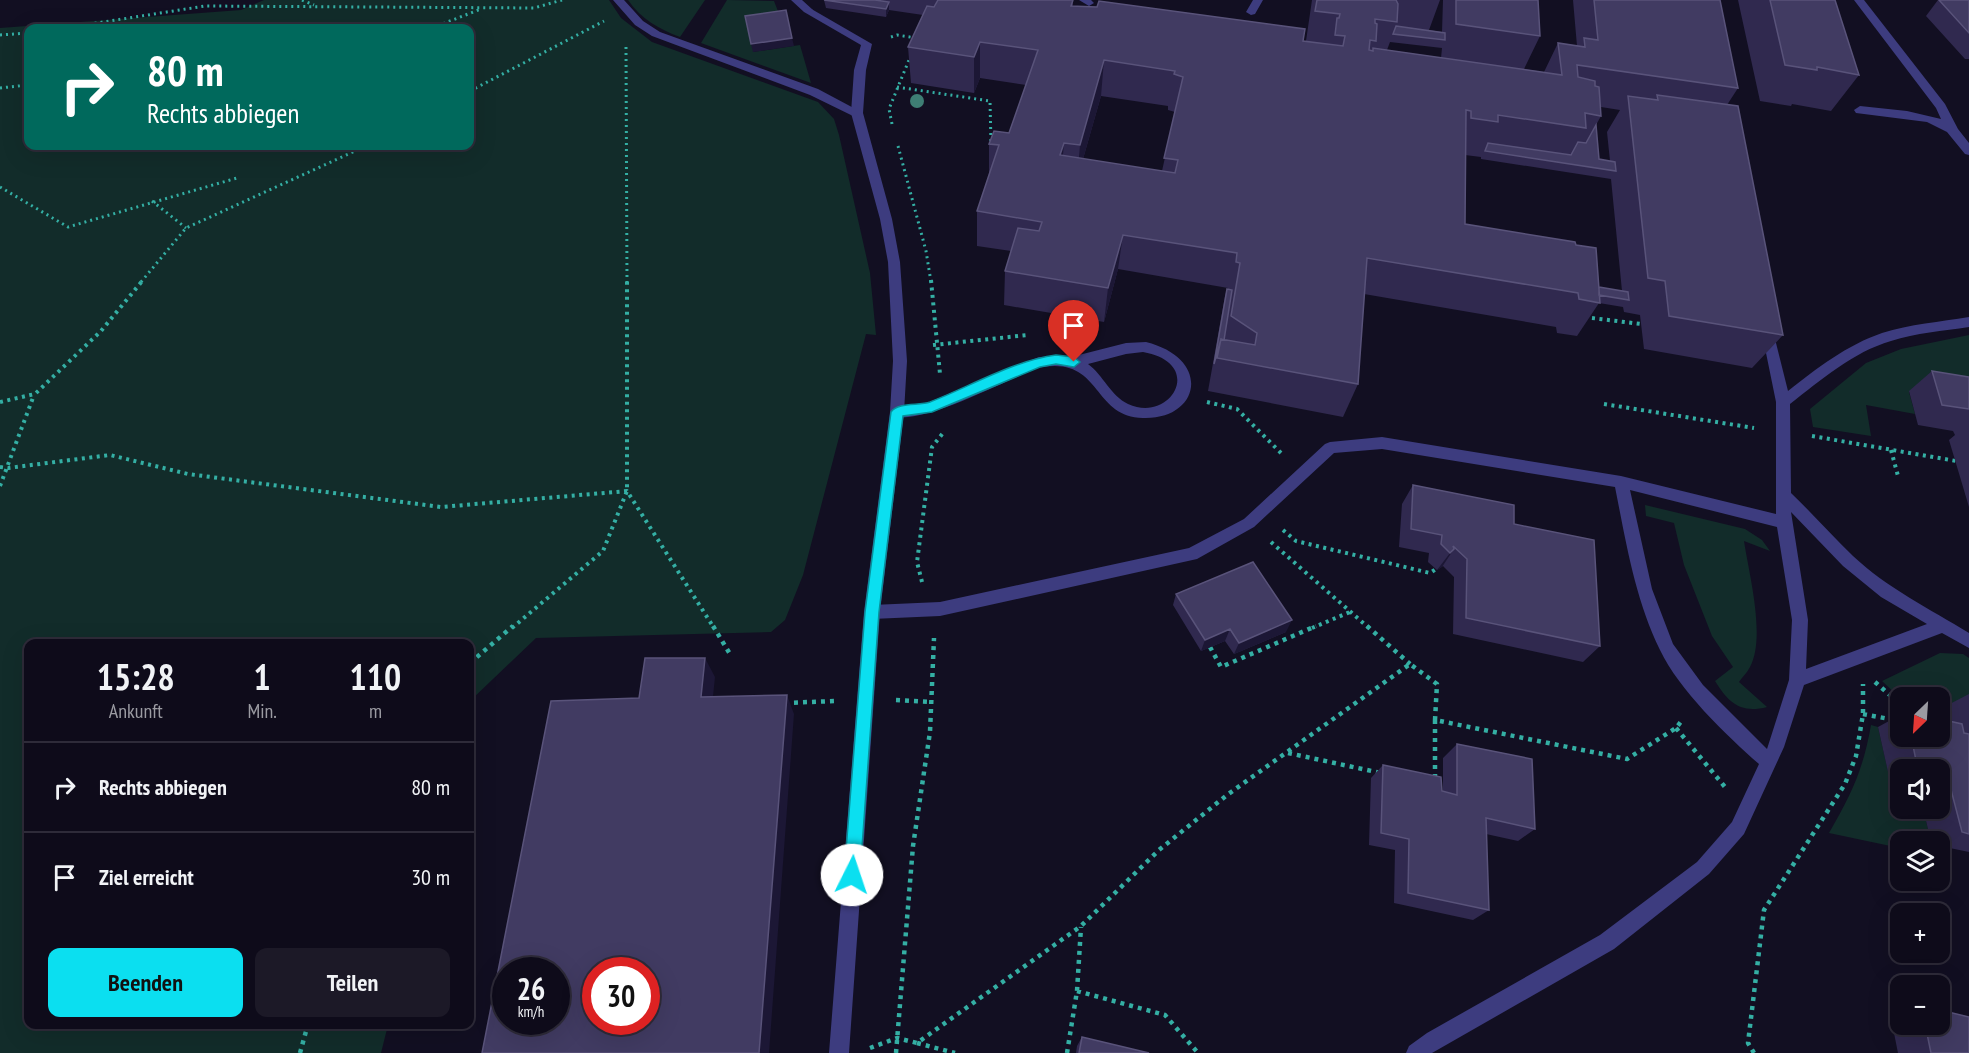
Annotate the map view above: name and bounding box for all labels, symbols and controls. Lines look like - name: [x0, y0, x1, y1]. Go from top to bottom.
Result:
- text: 80 m: [147, 43, 224, 98]
- icon: right: [48, 48, 126, 126]
- text: Rechts abbiegen: [147, 96, 299, 130]
- pin: [1048, 300, 1099, 362]
- icon: arrive: [1057, 309, 1090, 342]
- text: 15:28: [97, 653, 175, 700]
- text: 1: [254, 653, 271, 700]
- text: 110: [350, 653, 401, 700]
- north arrow: [1890, 687, 1950, 747]
- map controls: [1890, 687, 1950, 1035]
- text: Ankunft: [109, 698, 163, 724]
- text: Min.: [247, 698, 277, 724]
- text: m: [369, 698, 382, 724]
- button: sound: [1890, 759, 1950, 819]
- icon: right: [48, 771, 81, 804]
- text: Rechts abbiegen: [99, 773, 227, 801]
- text: 80 m: [411, 773, 450, 801]
- button: layers: [1890, 831, 1950, 891]
- position arrow: [820, 843, 884, 907]
- icon: arrive: [48, 861, 81, 894]
- text: Ziel erreicht: [99, 863, 194, 891]
- text: 30 m: [411, 863, 450, 891]
- button: +: [1890, 903, 1950, 963]
- button: Beenden: [48, 948, 243, 1017]
- button: Teilen: [255, 948, 450, 1017]
- speed limit sign: 30: [582, 957, 660, 1035]
- text: 26: [517, 969, 545, 1008]
- button: −: [1890, 975, 1950, 1035]
- text: km/h: [518, 1002, 544, 1021]

